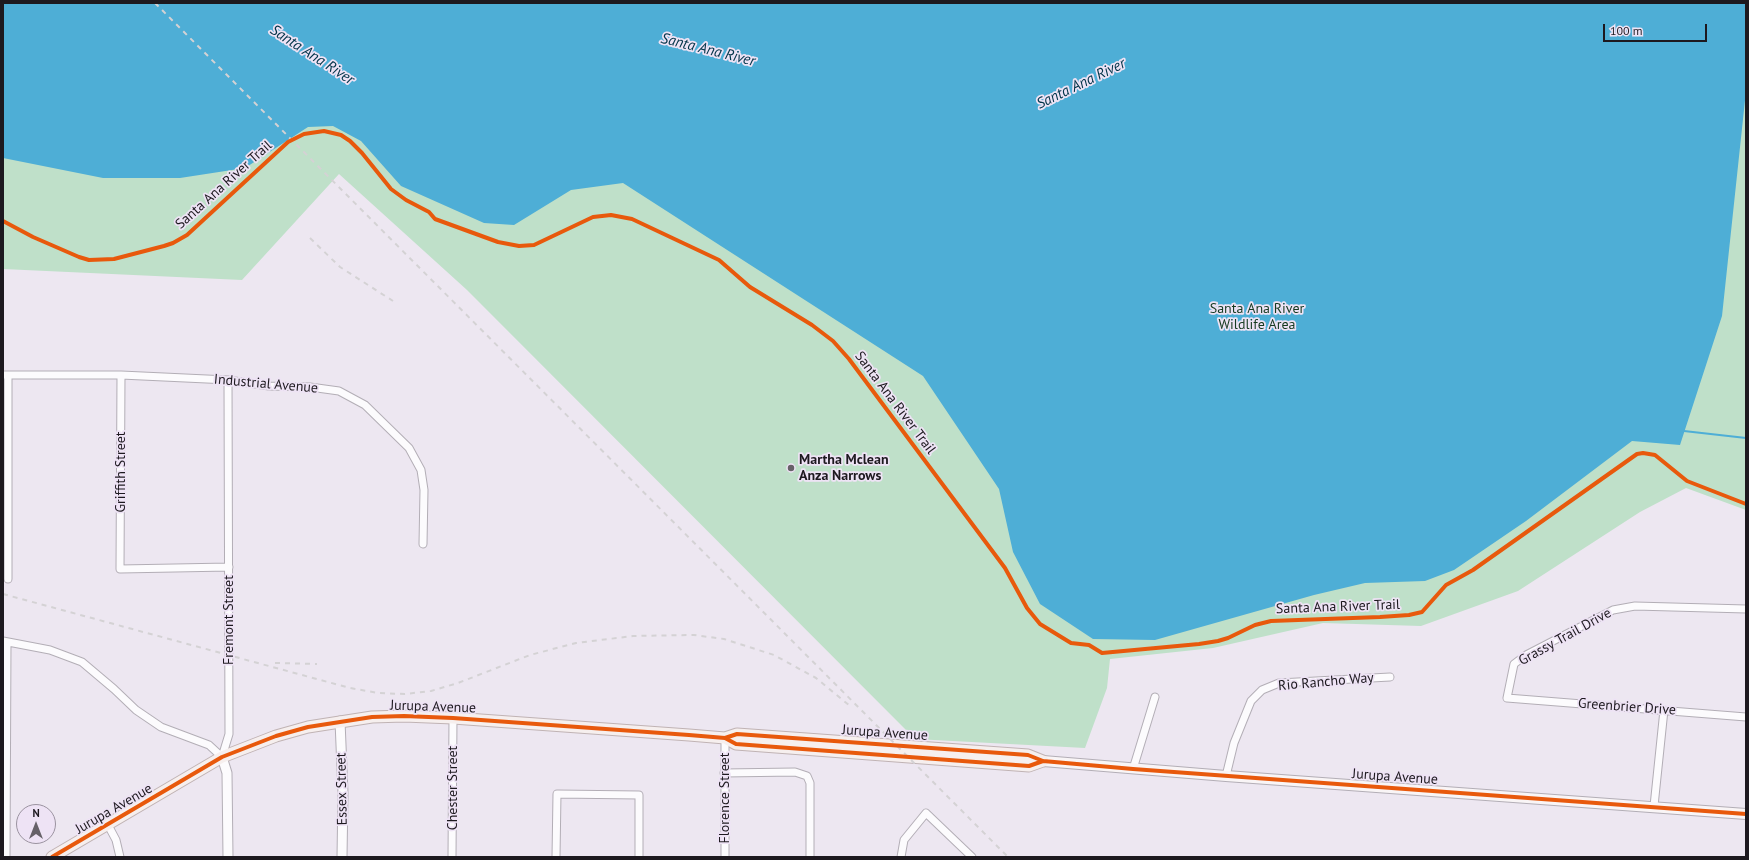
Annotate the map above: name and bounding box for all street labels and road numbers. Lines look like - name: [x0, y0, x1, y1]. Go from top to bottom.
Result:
- street label: Santa Ana River Trail: [172, 137, 276, 233]
- street label: Santa Ana River Trail: [851, 348, 939, 458]
- street label: Industrial Avenue: [213, 371, 319, 397]
- street label: Griffith Street: [113, 431, 129, 513]
- street label: Fremont Street: [221, 575, 237, 665]
- street label: Santa Ana River Trail: [1276, 596, 1400, 618]
- street label: Grassy Trail Drive: [1516, 605, 1614, 669]
- street label: Rio Rancho Way: [1278, 669, 1374, 695]
- street label: Greenbrier Drive: [1577, 695, 1677, 719]
- street label: Jurupa Avenue: [390, 697, 476, 717]
- street label: Jurupa Avenue: [842, 722, 928, 744]
- street label: Chester Street: [445, 746, 461, 830]
- street label: Essex Street: [333, 752, 351, 826]
- street label: Florence Street: [717, 753, 733, 843]
- street label: Jurupa Avenue: [1352, 766, 1438, 788]
- street label: Jurupa Avenue: [73, 780, 155, 838]

